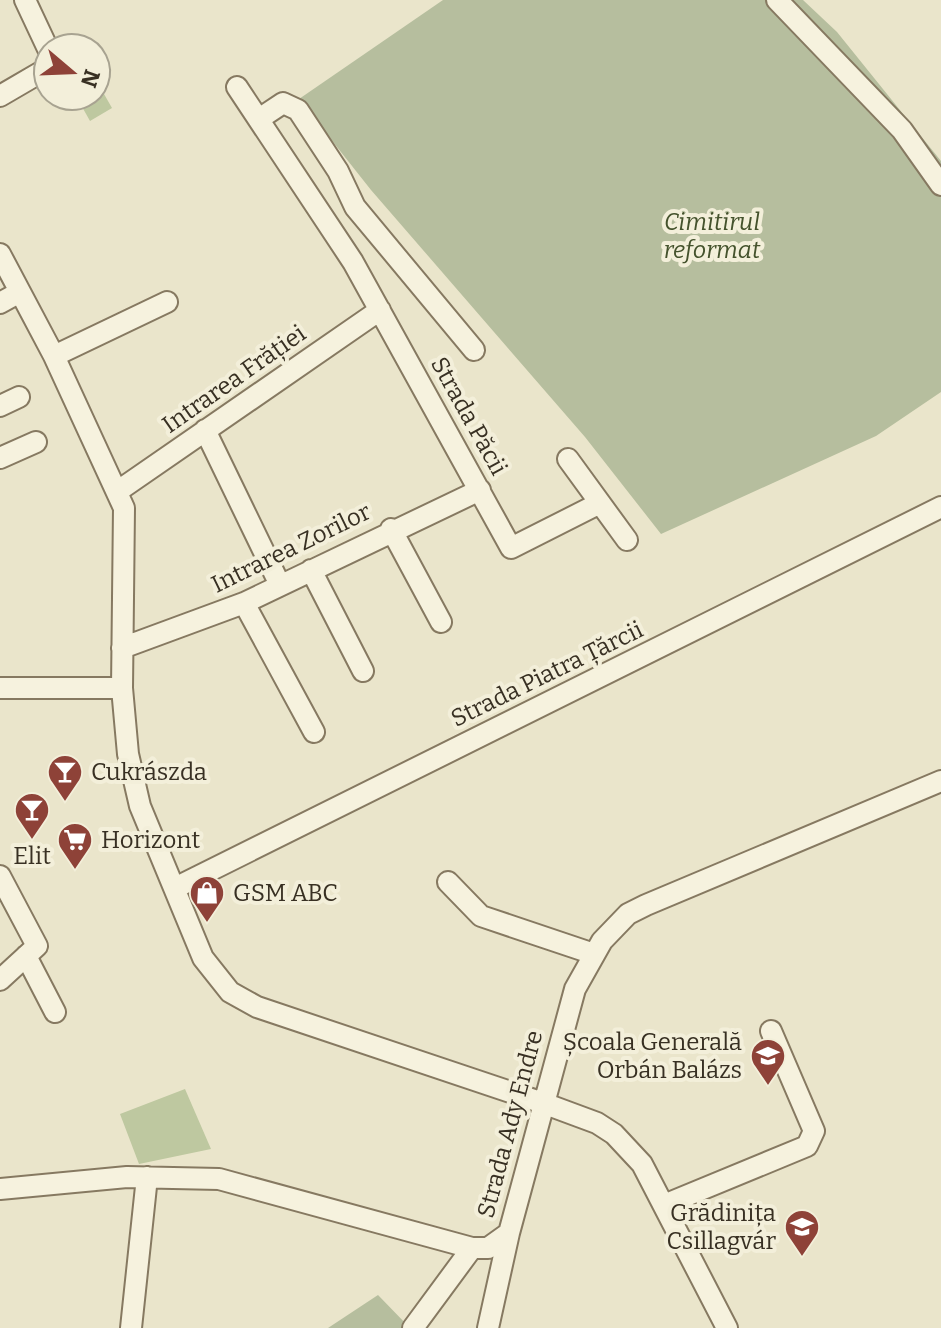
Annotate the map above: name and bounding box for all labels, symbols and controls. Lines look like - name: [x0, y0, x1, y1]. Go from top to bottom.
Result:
- north arrow: [32, 32, 112, 112]
- text: N: [75, 66, 106, 91]
- park label: Cimitirul reformat: [664, 208, 761, 264]
- street label: Intrarea Frăției: [157, 319, 312, 440]
- street label: Strada Păcii: [425, 352, 513, 480]
- street label: Intrarea Zorilor: [207, 497, 375, 599]
- street label: Strada Piatra Țărcii: [446, 615, 648, 734]
- bar icon: Cukrászda: [46, 753, 84, 803]
- place label: Cukrászda: [91, 758, 207, 786]
- bar icon: Elit: [13, 791, 51, 841]
- supermarket icon: Horizont: [56, 821, 94, 871]
- place label: Horizont: [101, 826, 200, 854]
- place label: Elit: [13, 842, 51, 870]
- shop icon: GSM ABC: [188, 874, 226, 924]
- place label: GSM ABC: [233, 879, 338, 907]
- street label: Strada Ady Endre: [472, 1027, 548, 1221]
- place label: Școala Generală Orbán Balázs: [563, 1028, 742, 1084]
- school or university icon: Școala Generală Orbán Balázs: [749, 1037, 787, 1087]
- place label: Grădinița Csillagvár: [667, 1199, 776, 1255]
- school or university icon: Grădinița Csillagvár: [783, 1208, 821, 1258]

